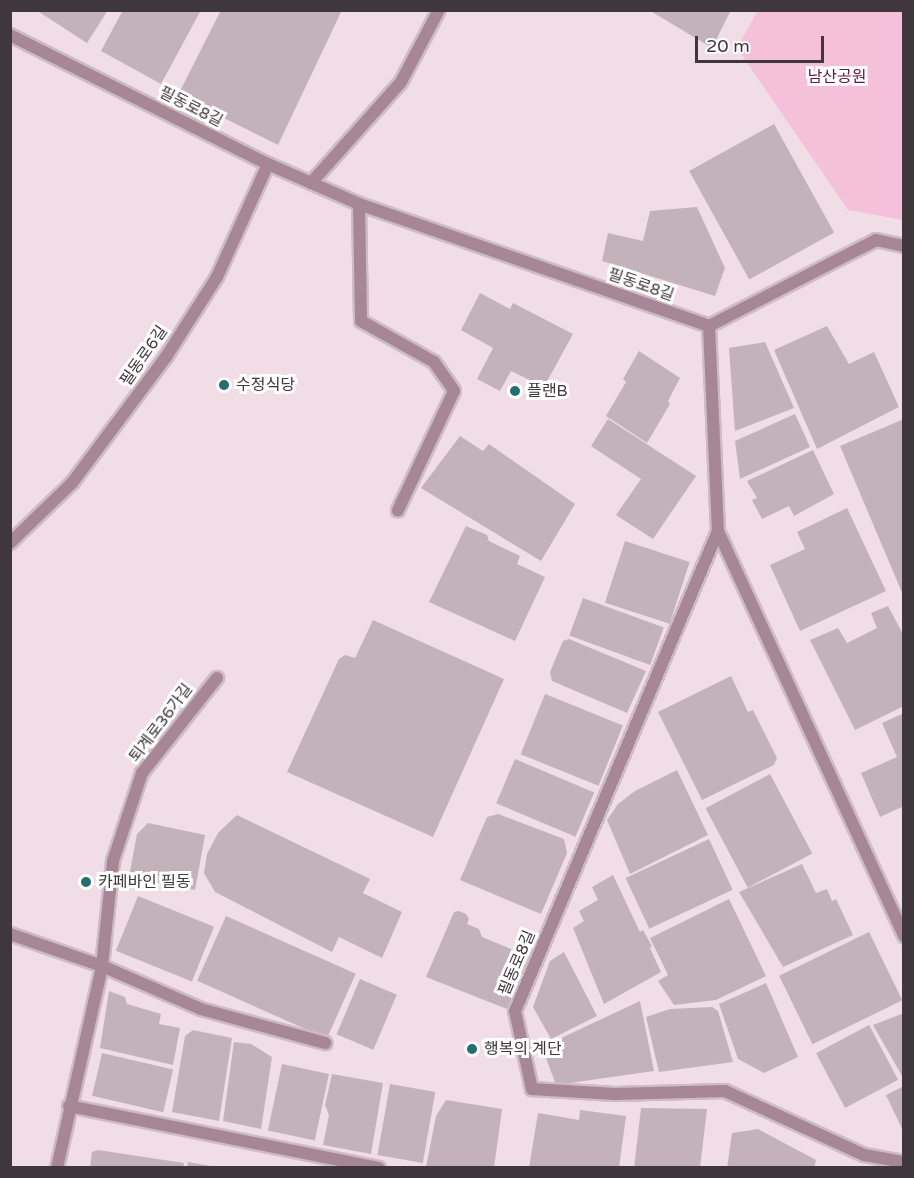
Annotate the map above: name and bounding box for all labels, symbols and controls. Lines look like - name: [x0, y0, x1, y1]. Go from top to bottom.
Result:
- scale bar: [698, 24, 827, 62]
- text: 20 m: [706, 35, 750, 57]
- park label: 남산공원: [808, 67, 866, 87]
- street label: 필동로8길: [156, 83, 226, 131]
- street label: 필동로8길: [605, 265, 677, 305]
- street label: 필동로6길: [116, 322, 172, 390]
- place label: 수정식당: [236, 375, 295, 395]
- marker: 수정식당: [217, 378, 231, 392]
- place label: 플랜B: [527, 381, 568, 401]
- marker: 플랜B: [508, 384, 522, 398]
- street label: 퇴계로36가길: [125, 680, 197, 766]
- place label: 카페바인 필동: [98, 872, 190, 892]
- marker: 카페바인 필동: [79, 875, 93, 889]
- street label: 필동로8길: [495, 928, 539, 998]
- place label: 행복의 계단: [484, 1039, 562, 1059]
- marker: 행복의 계단: [465, 1042, 479, 1056]

